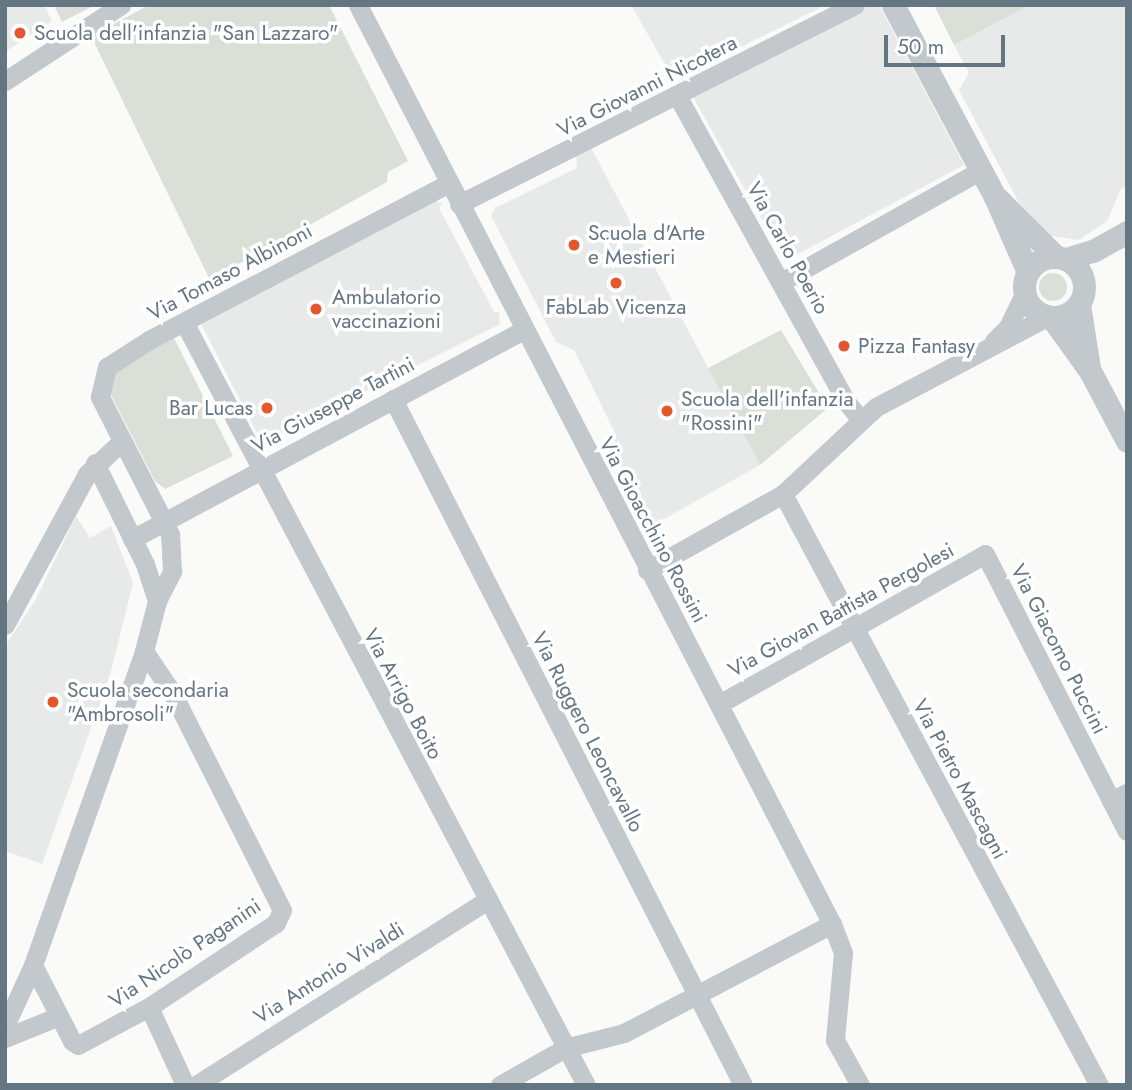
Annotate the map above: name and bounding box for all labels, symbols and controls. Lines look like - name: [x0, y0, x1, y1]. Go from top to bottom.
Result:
- place label: Scuola dell'infanzia "San Lazzaro": [34, 20, 339, 46]
- scale bar: [887, 21, 1008, 65]
- marker: Scuola dell'infanzia "San Lazzaro": [12, 25, 28, 41]
- street label: Via Giovanni Nicotera: [553, 30, 741, 142]
- text: 50 m: [897, 32, 944, 62]
- street label: Via Carlo Poerio: [741, 177, 835, 319]
- street label: Via Tomaso Albinoni: [143, 218, 317, 326]
- place label: Scuola d'Arte e Mestieri: [588, 220, 705, 270]
- marker: Scuola d'Arte e Mestieri: [566, 237, 582, 253]
- marker: FabLab Vicenza: [608, 275, 624, 291]
- place label: Ambulatorio vaccinazioni: [332, 284, 441, 334]
- place label: FabLab Vicenza: [546, 294, 686, 320]
- marker: Ambulatorio vaccinazioni: [306, 299, 326, 319]
- place label: Pizza Fantasy: [858, 333, 975, 359]
- marker: Pizza Fantasy: [836, 338, 852, 354]
- street label: Via Giuseppe Tartini: [247, 351, 419, 459]
- place label: Scuola dell'infanzia "Rossini": [681, 386, 854, 436]
- place label: Bar Lucas: [169, 395, 253, 421]
- marker: Bar Lucas: [259, 400, 275, 416]
- marker: Scuola dell'infanzia "Rossini": [659, 403, 675, 419]
- street label: Via Gioacchino Rossini: [593, 433, 713, 627]
- street label: Via Giovan Battista Pergolesi: [724, 537, 958, 683]
- street label: Via Giacomo Puccini: [1005, 560, 1113, 738]
- street label: Via Arrigo Boito: [358, 624, 448, 764]
- street label: Via Ruggero Leoncavallo: [527, 628, 649, 836]
- place label: Scuola secondaria "Ambrosoli": [67, 677, 229, 727]
- marker: Scuola secondaria "Ambrosoli": [45, 694, 61, 710]
- street label: Via Pietro Mascagni: [907, 695, 1013, 863]
- street label: Via Nicolò Paganini: [104, 893, 266, 1013]
- street label: Via Antonio Vivaldi: [249, 917, 409, 1029]

